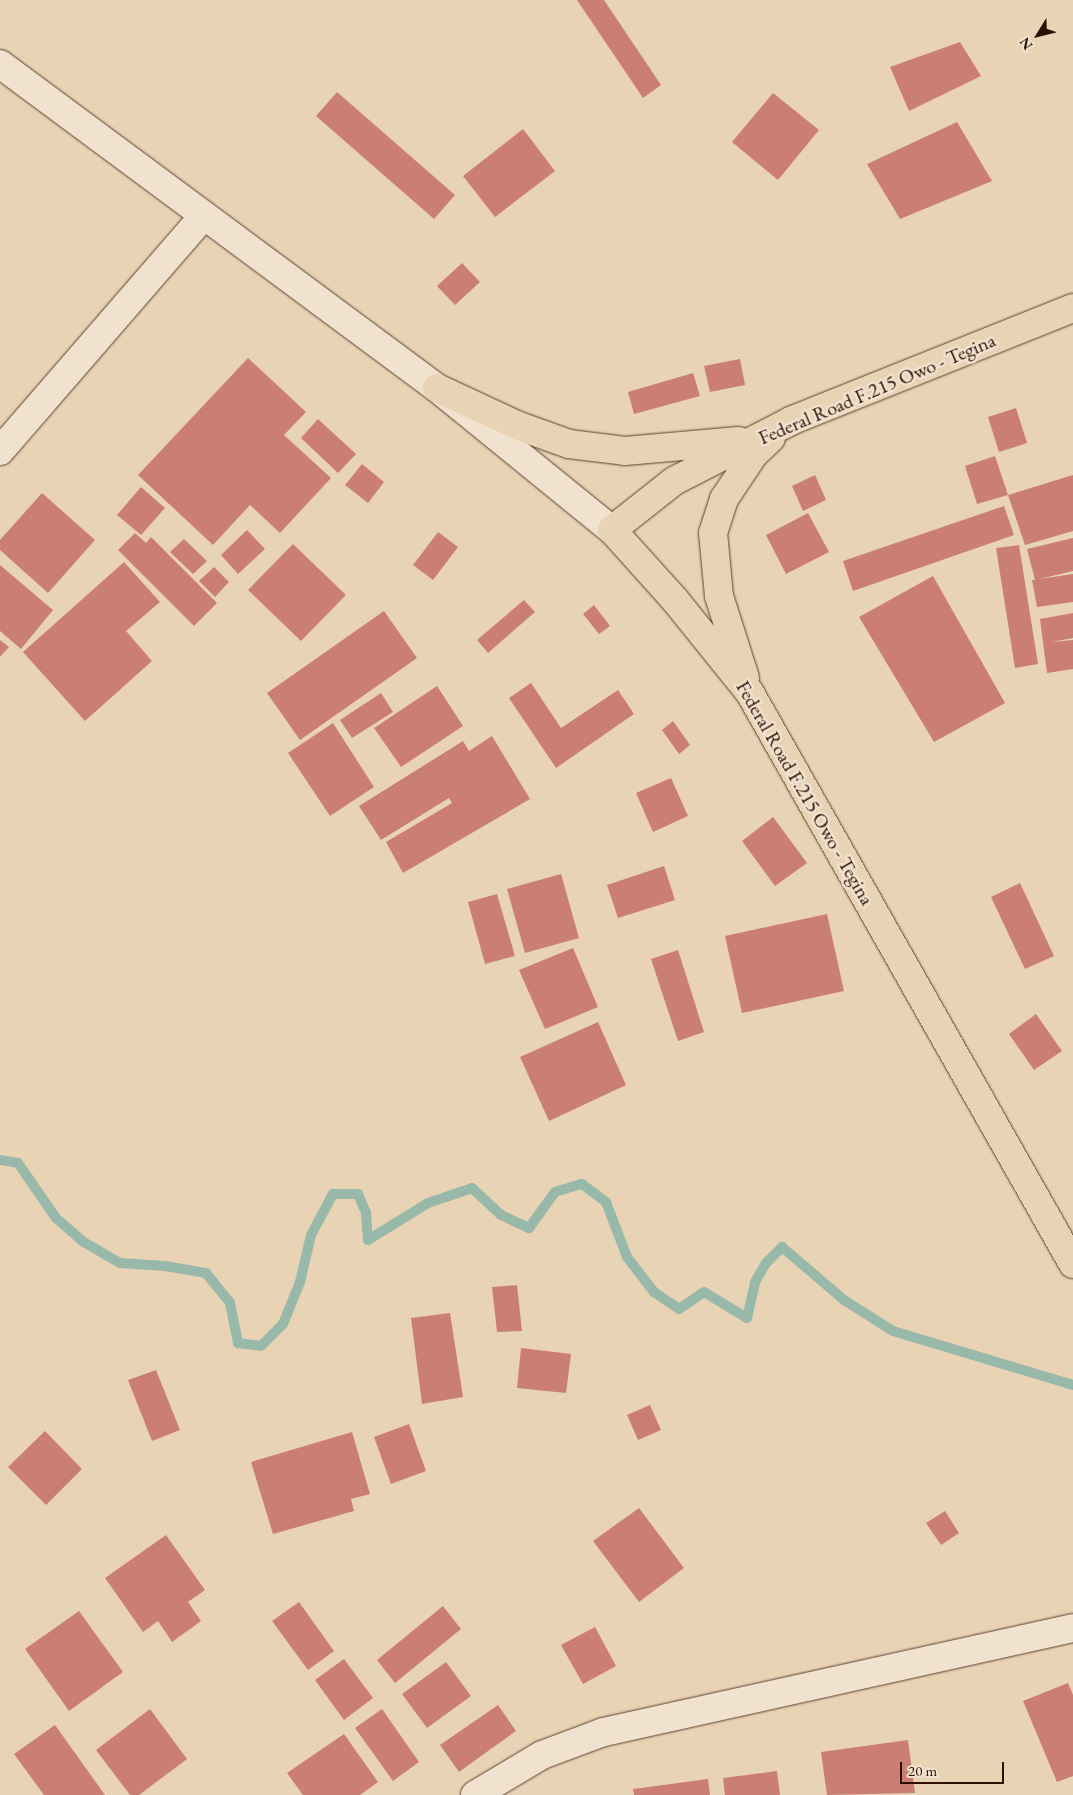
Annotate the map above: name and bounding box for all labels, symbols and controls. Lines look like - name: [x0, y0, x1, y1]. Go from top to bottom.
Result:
- north arrow: [1013, 10, 1063, 60]
- text: N: [1015, 34, 1036, 54]
- street label: Federal Road F.215 Owo - Tegina: [755, 328, 999, 450]
- street label: Federal Road F.215 Owo - Tegina: [731, 676, 879, 910]
- scale bar: [903, 1752, 1007, 1784]
- text: 20 m: [908, 1761, 937, 1780]

